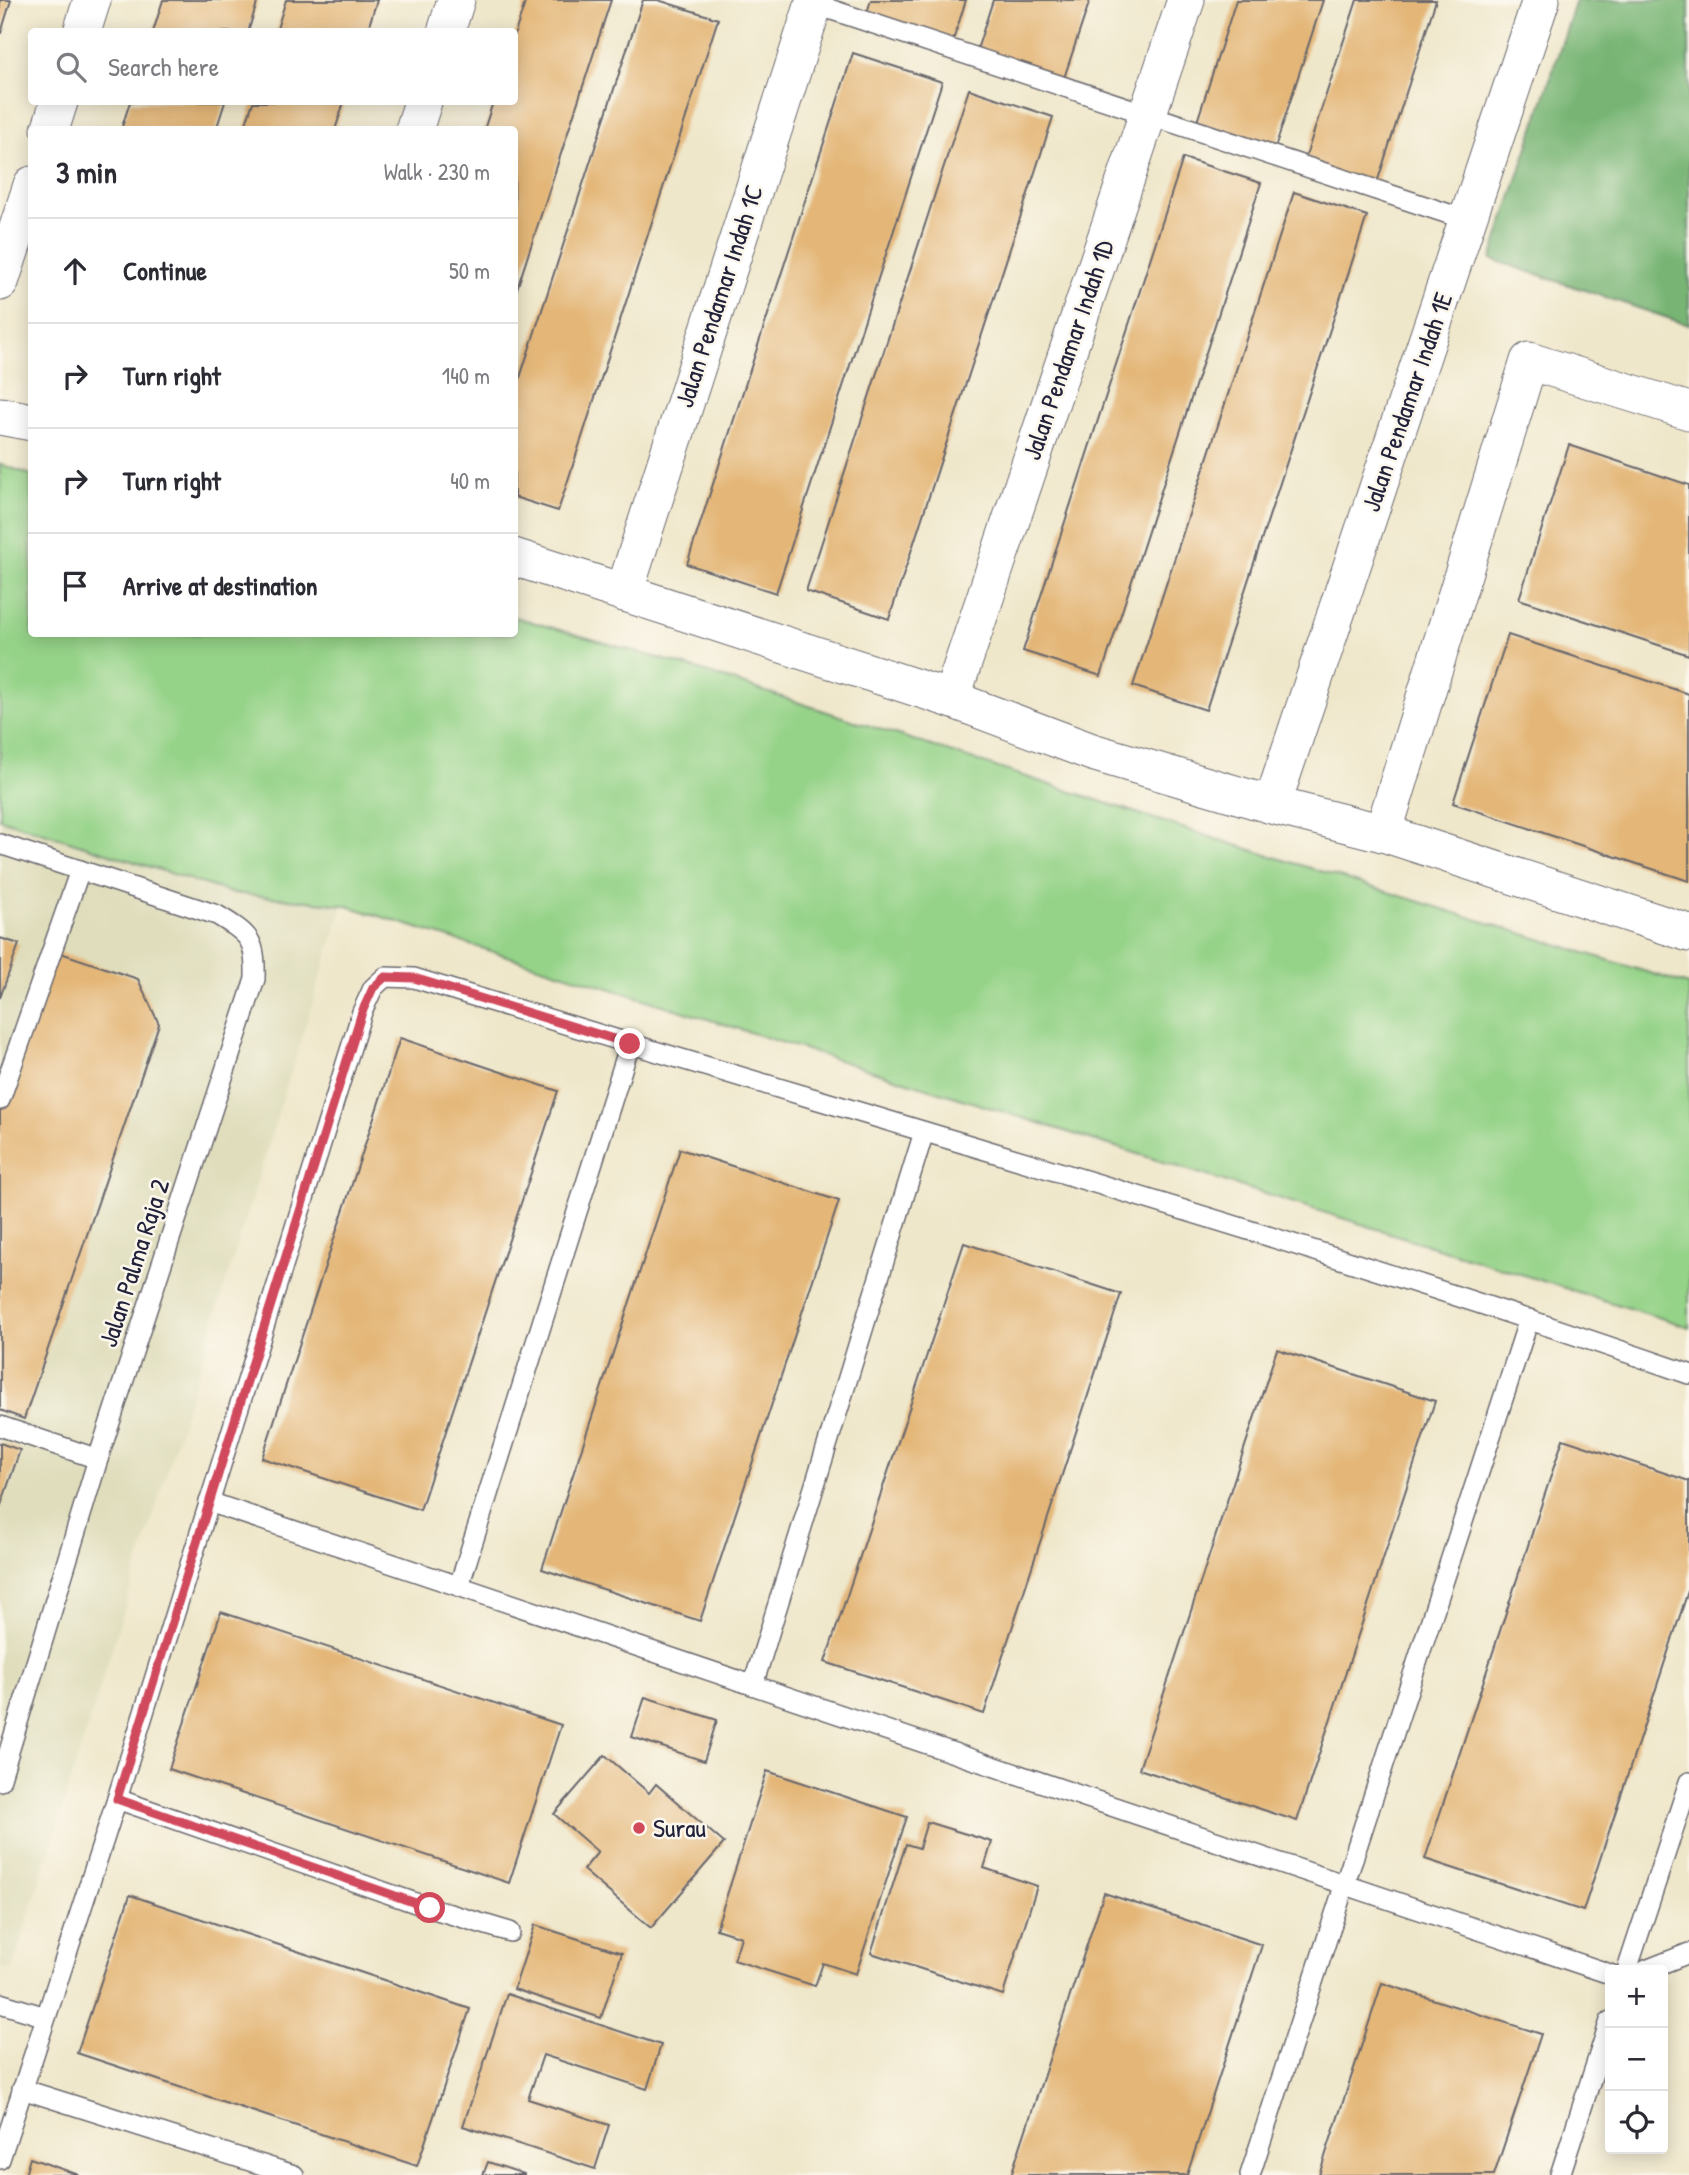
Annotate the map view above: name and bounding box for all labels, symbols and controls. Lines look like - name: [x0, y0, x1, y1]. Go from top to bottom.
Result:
- search box: [28, 28, 518, 105]
- icon: search: [52, 48, 90, 86]
- text: Search here: [108, 49, 219, 84]
- text: 3 min: [56, 152, 117, 192]
- text: Walk · 230 m: [384, 156, 490, 187]
- street label: Jalan Pendamar Indah 1C: [666, 180, 771, 412]
- street label: Jalan Pendamar Indah 1D: [1013, 235, 1122, 464]
- icon: ahead: [56, 252, 94, 290]
- text: Continue: [123, 253, 207, 288]
- text: 50 m: [449, 255, 490, 286]
- street label: Jalan Pendamar Indah 1E: [1353, 287, 1461, 516]
- icon: right: [56, 357, 94, 395]
- text: Turn right: [123, 358, 221, 393]
- text: 140 m: [442, 360, 490, 391]
- icon: right: [56, 462, 94, 500]
- text: Turn right: [123, 463, 221, 498]
- text: 40 m: [450, 465, 490, 496]
- icon: arrive: [56, 567, 94, 605]
- text: Arrive at destination: [123, 568, 318, 603]
- route end: [614, 1028, 645, 1059]
- street label: Jalan Palma Raja 2: [90, 1174, 177, 1351]
- place label: Surau: [653, 1810, 706, 1845]
- marker: Surau: [631, 1820, 647, 1836]
- route start: [414, 1892, 445, 1923]
- map controls: [1605, 1965, 1668, 2154]
- button: +: [1605, 1965, 1668, 2028]
- button: −: [1605, 2028, 1668, 2091]
- button: locate: [1605, 2091, 1668, 2154]

